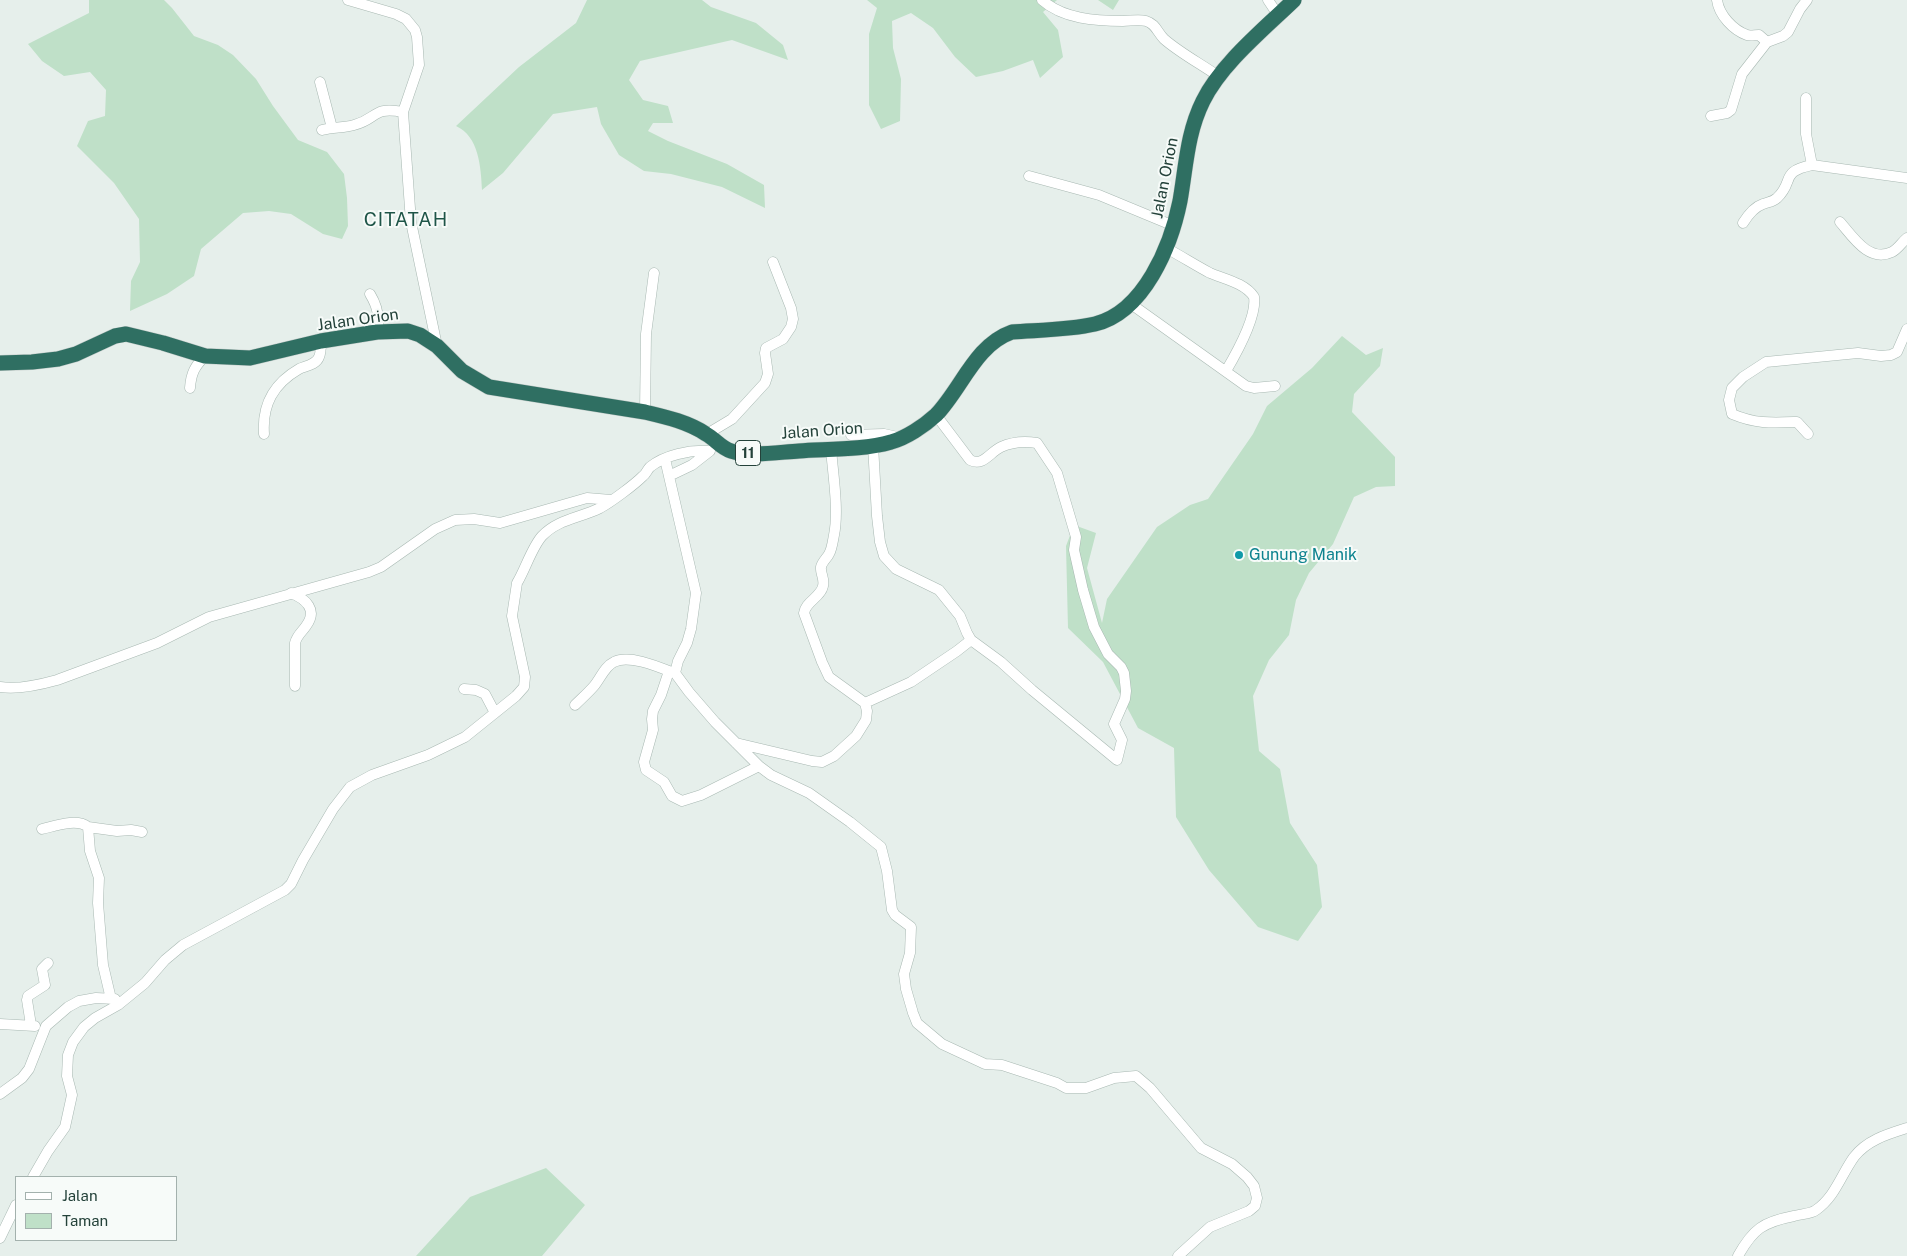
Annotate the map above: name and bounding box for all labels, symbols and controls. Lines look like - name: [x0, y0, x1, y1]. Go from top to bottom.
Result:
- street label: Jalan Orion: [1148, 136, 1182, 220]
- district label: CITATAH: [363, 209, 449, 231]
- street label: Jalan Orion: [316, 305, 400, 335]
- street label: Jalan Orion: [780, 419, 864, 443]
- road number: 11: [736, 440, 760, 466]
- place label: Gunung Manik: [1249, 545, 1357, 565]
- marker: Gunung Manik: [1233, 549, 1245, 561]
- legend: [15, 1176, 178, 1241]
- text: Jalan: [62, 1187, 98, 1204]
- text: Taman: [62, 1212, 108, 1229]

